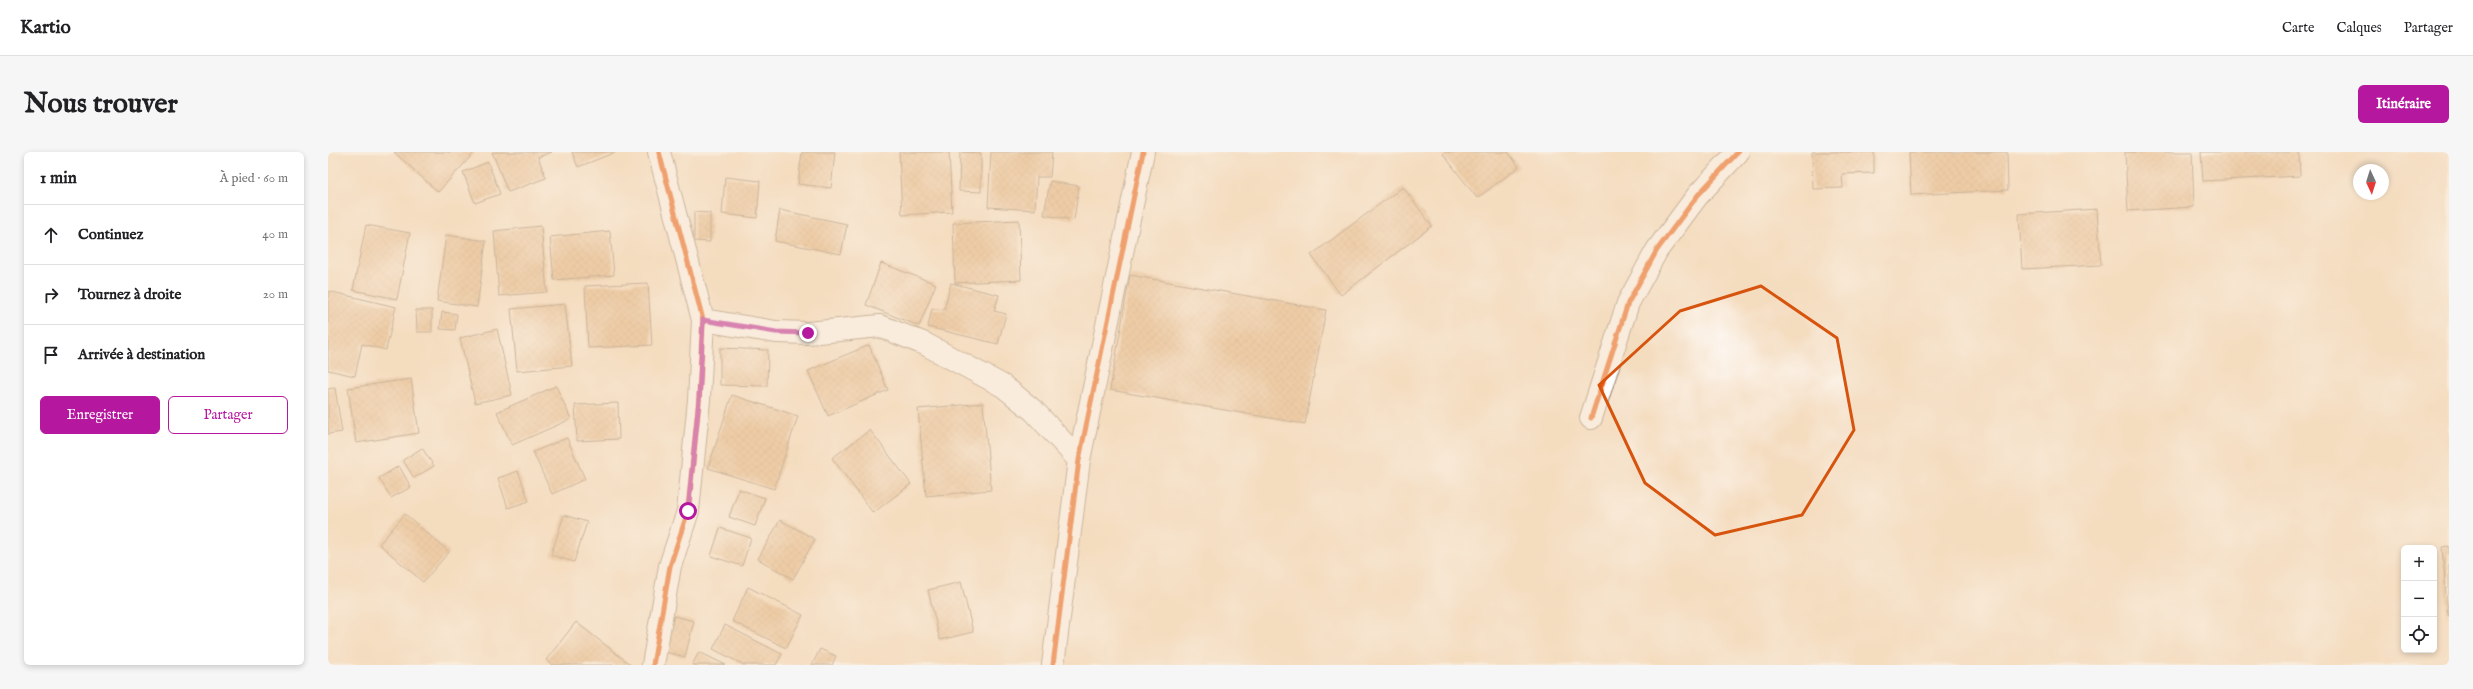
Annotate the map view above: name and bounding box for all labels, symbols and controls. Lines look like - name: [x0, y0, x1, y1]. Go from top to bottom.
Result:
- text: Kartio: [20, 16, 71, 40]
- text: Carte: [2282, 19, 2314, 37]
- text: Calques: [2336, 19, 2382, 37]
- text: Partager: [2404, 19, 2453, 37]
- button: Itinéraire: [2358, 85, 2449, 123]
- text: Nous trouver: [24, 87, 178, 122]
- north arrow: [2353, 164, 2389, 200]
- text: 1 min: [40, 168, 77, 189]
- text: À pied · 60 m: [220, 170, 288, 187]
- icon: ahead: [40, 224, 62, 246]
- text: Continuez: [78, 225, 143, 244]
- text: 40 m: [262, 226, 288, 243]
- icon: right: [40, 284, 62, 306]
- text: Tournez à droite: [78, 285, 181, 304]
- text: 20 m: [263, 286, 288, 303]
- route end: [799, 324, 817, 342]
- icon: arrive: [40, 344, 62, 366]
- text: Arrivée à destination: [78, 345, 205, 364]
- button: Enregistrer: [40, 396, 160, 434]
- button: Partager: [168, 396, 288, 434]
- route start: [679, 502, 697, 520]
- map controls: [2401, 545, 2437, 653]
- button: +: [2401, 545, 2437, 581]
- button: −: [2401, 581, 2437, 617]
- button: locate: [2401, 617, 2437, 653]

